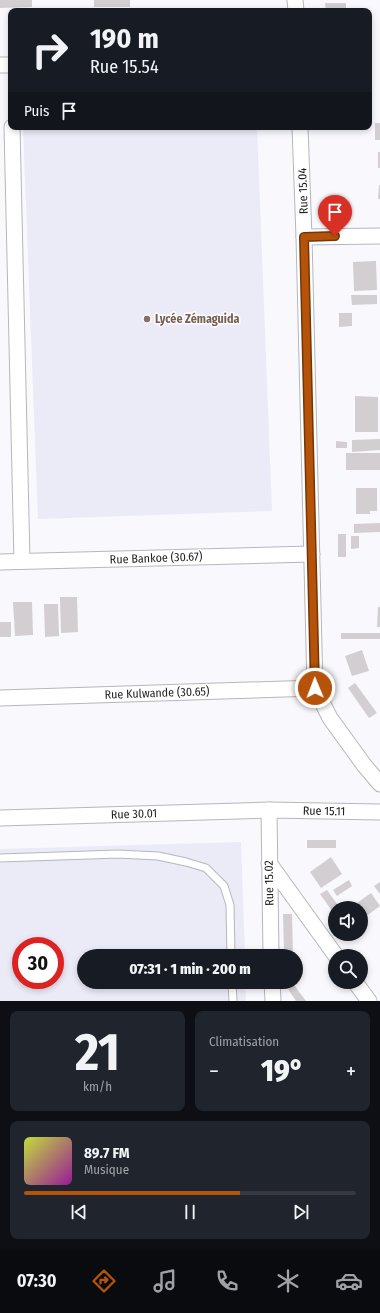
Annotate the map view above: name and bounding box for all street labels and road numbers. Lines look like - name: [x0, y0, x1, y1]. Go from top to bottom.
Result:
- street label: Rue 15.04: [295, 167, 311, 214]
- street label: Rue Bankoe (30.67): [109, 549, 203, 567]
- street label: Rue Kulwande (30.65): [104, 684, 210, 702]
- street label: Rue 15.11: [303, 804, 345, 818]
- street label: Rue 30.01: [111, 806, 157, 822]
- street label: Rue 15.02: [262, 860, 276, 906]

